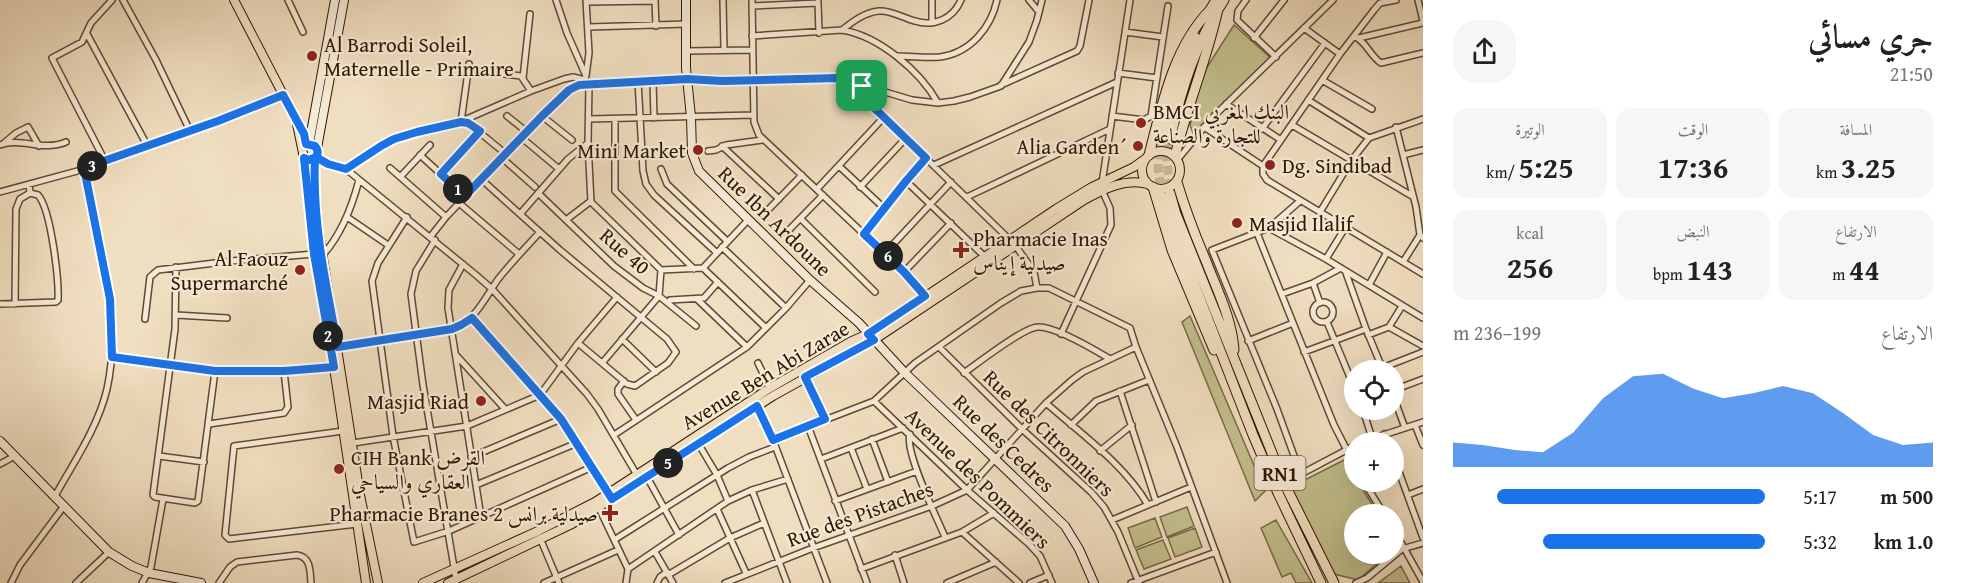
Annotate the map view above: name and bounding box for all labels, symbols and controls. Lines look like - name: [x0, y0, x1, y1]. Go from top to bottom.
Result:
- text: جري مسائي: [1808, 12, 1933, 60]
- button: share: [1453, 20, 1516, 83]
- place label: Al Barrodi Soleil, Maternelle - Primaire: [324, 29, 514, 84]
- marker: Al Barrodi Soleil, Maternelle - Primaire: [305, 49, 319, 63]
- text: 21:50: [1890, 59, 1933, 88]
- pin: [836, 60, 887, 111]
- icon: arrive: [845, 69, 878, 102]
- place label: BMCI البنك المغربي للتجارة والصناعة: [1153, 96, 1289, 151]
- marker: BMCI البنك المغربي للتجارة والصناعة: [1134, 116, 1148, 130]
- text: الوتيرة: [1515, 117, 1545, 141]
- text: الوقت: [1678, 117, 1708, 141]
- text: المسافة: [1840, 117, 1872, 141]
- place label: Alia Garden´: [1017, 131, 1126, 162]
- place label: Mini Market: [577, 135, 687, 166]
- marker: Alia Garden´: [1131, 139, 1145, 153]
- marker: Mini Market: [691, 143, 705, 157]
- text: 5:25: [1519, 145, 1574, 189]
- text: 17:36: [1658, 145, 1728, 189]
- text: 3.25: [1841, 145, 1896, 189]
- place label: Dg. Sindibad: [1282, 150, 1393, 181]
- pin: 3: [77, 151, 107, 181]
- text: 3: [88, 154, 96, 178]
- marker: Dg. Sindibad: [1263, 158, 1277, 172]
- street label: Rue Ibn Ardoune: [711, 159, 839, 284]
- text: /km: [1486, 160, 1519, 184]
- text: km: [1816, 160, 1841, 184]
- pin: 1: [443, 174, 473, 204]
- text: 1: [454, 177, 462, 201]
- place label: Masjid Ilalif: [1249, 208, 1355, 239]
- marker: Masjid Ilalif: [1230, 216, 1244, 230]
- text: النبض: [1677, 219, 1709, 243]
- text: الارتفاع: [1835, 219, 1877, 243]
- street label: Rue 40: [593, 220, 657, 282]
- text: kcal: [1516, 221, 1544, 245]
- place label: Pharmacie Inas صيدلية إيناس: [973, 223, 1108, 278]
- pin: 6: [873, 241, 903, 271]
- place label: Al Faouz Supermarché: [170, 243, 288, 298]
- marker: Pharmacie Inas صيدلية إيناس: [954, 243, 968, 257]
- text: 6: [884, 244, 892, 268]
- text: 256: [1507, 245, 1553, 289]
- text: 143: [1686, 247, 1733, 291]
- text: 44: [1849, 247, 1880, 291]
- text: bpm: [1653, 262, 1686, 286]
- text: m: [1832, 262, 1849, 286]
- marker: Al Faouz Supermarché: [293, 263, 307, 277]
- street label: Avenue Ben Abi Zarae: [675, 313, 855, 437]
- text: 199–236 m: [1453, 318, 1541, 347]
- text: الارتفاع: [1881, 318, 1933, 347]
- pin: 2: [313, 321, 343, 351]
- text: 2: [324, 324, 332, 348]
- map controls: [1344, 360, 1404, 564]
- button: locate: [1344, 360, 1404, 420]
- street label: Rue des Citronniers: [976, 362, 1122, 504]
- place label: Masjid Riad: [367, 386, 470, 417]
- street label: Rue des Cedres: [946, 386, 1062, 500]
- marker: Masjid Riad: [474, 394, 488, 408]
- street label: Avenue des Pommiers: [898, 400, 1058, 556]
- button: +: [1344, 432, 1404, 492]
- place label: CIH Bank القرض العقاري والسياحي: [351, 442, 485, 499]
- pin: 5: [653, 448, 683, 478]
- text: 5: [664, 451, 672, 475]
- road number: RN1: [1254, 456, 1306, 490]
- marker: CIH Bank القرض العقاري والسياحي: [332, 462, 346, 476]
- street label: Rue des Pistaches: [782, 473, 938, 555]
- text: 5:17: [1803, 482, 1837, 511]
- text: 500 m: [1880, 482, 1933, 511]
- place label: Pharmacie Branes 2 صيدلية برانس: [330, 498, 598, 529]
- button: −: [1344, 504, 1404, 564]
- marker: Pharmacie Branes 2 صيدلية برانس: [603, 506, 617, 520]
- text: 5:32: [1803, 527, 1837, 556]
- text: 1.0 km: [1874, 527, 1933, 556]

